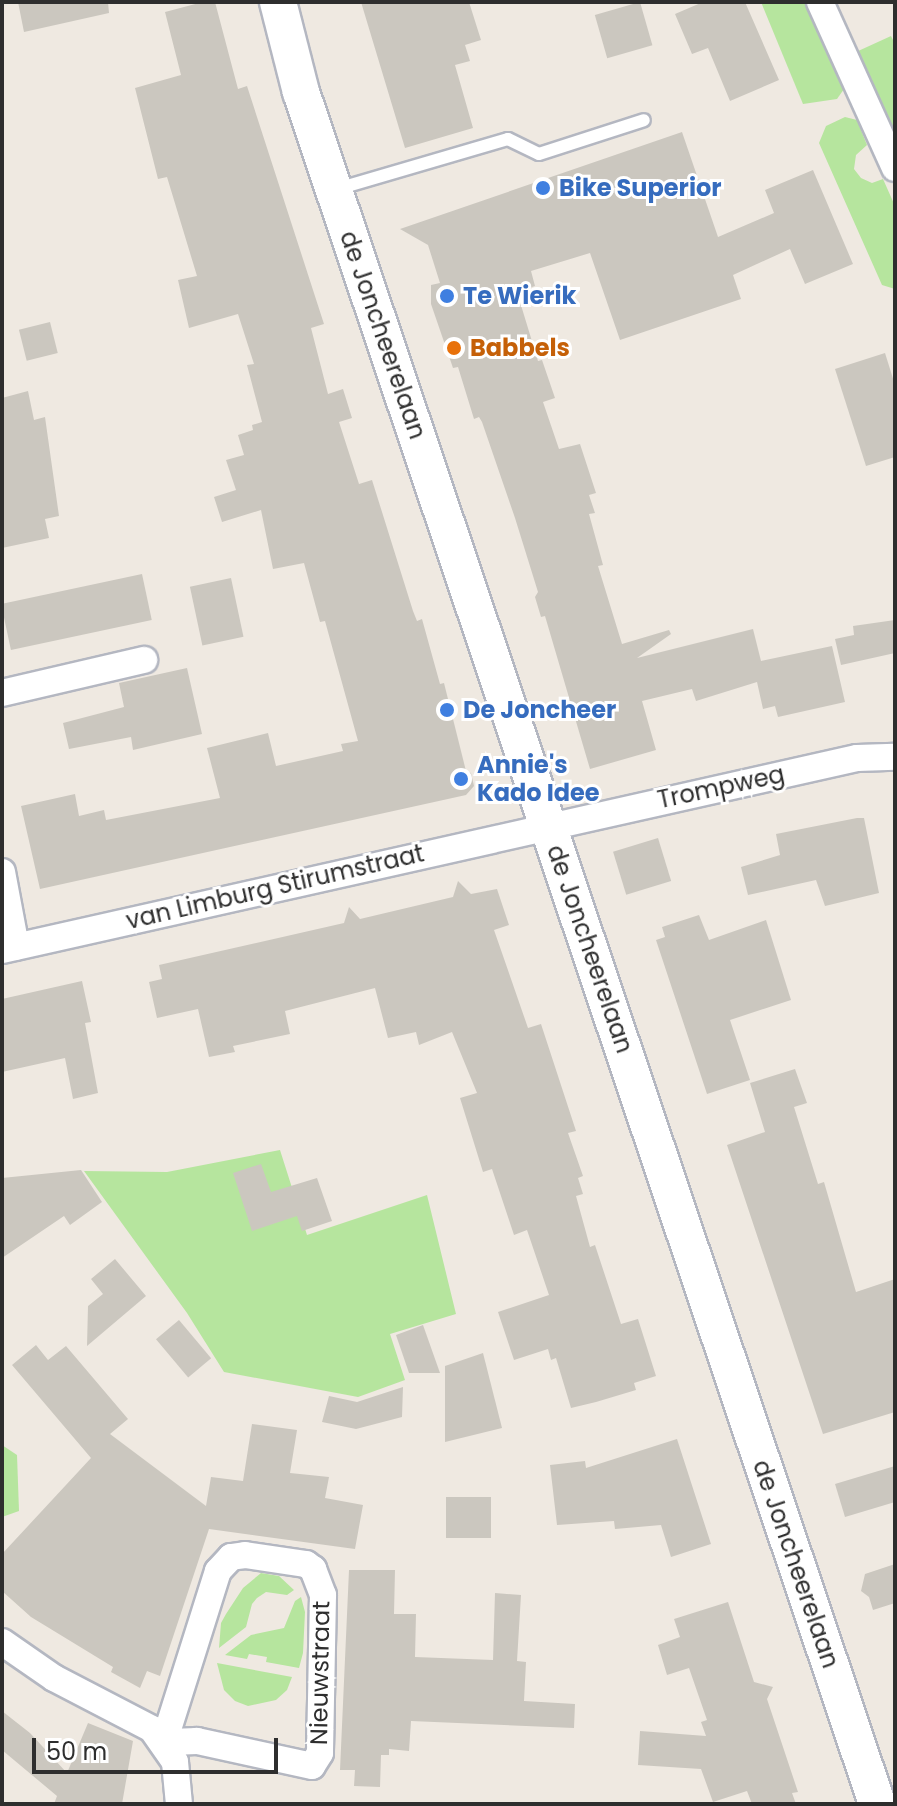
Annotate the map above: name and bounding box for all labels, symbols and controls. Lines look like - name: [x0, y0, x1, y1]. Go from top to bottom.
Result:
- place label: Bike Superior: [559, 174, 722, 202]
- marker: Bike Superior: [534, 179, 552, 197]
- street label: de Joncheerelaan: [334, 227, 432, 443]
- place label: Te Wierik: [463, 282, 576, 310]
- marker: Te Wierik: [438, 287, 456, 305]
- place label: Babbels: [470, 334, 570, 362]
- marker: Babbels: [445, 339, 463, 357]
- place label: De Joncheer: [463, 696, 616, 724]
- marker: De Joncheer: [438, 701, 456, 719]
- place label: Annie's Kado Idee: [477, 751, 600, 807]
- street label: Trompweg: [655, 760, 787, 814]
- marker: Annie's Kado Idee: [452, 770, 470, 788]
- street label: van Limburg Stirumstraat: [123, 839, 427, 935]
- street label: de Joncheerelaan: [541, 841, 639, 1057]
- street label: de Joncheerelaan: [747, 1456, 845, 1672]
- street label: Nieuwstraat: [304, 1601, 336, 1745]
- scale bar: [36, 1722, 282, 1772]
- text: 50 m: [46, 1735, 107, 1768]

